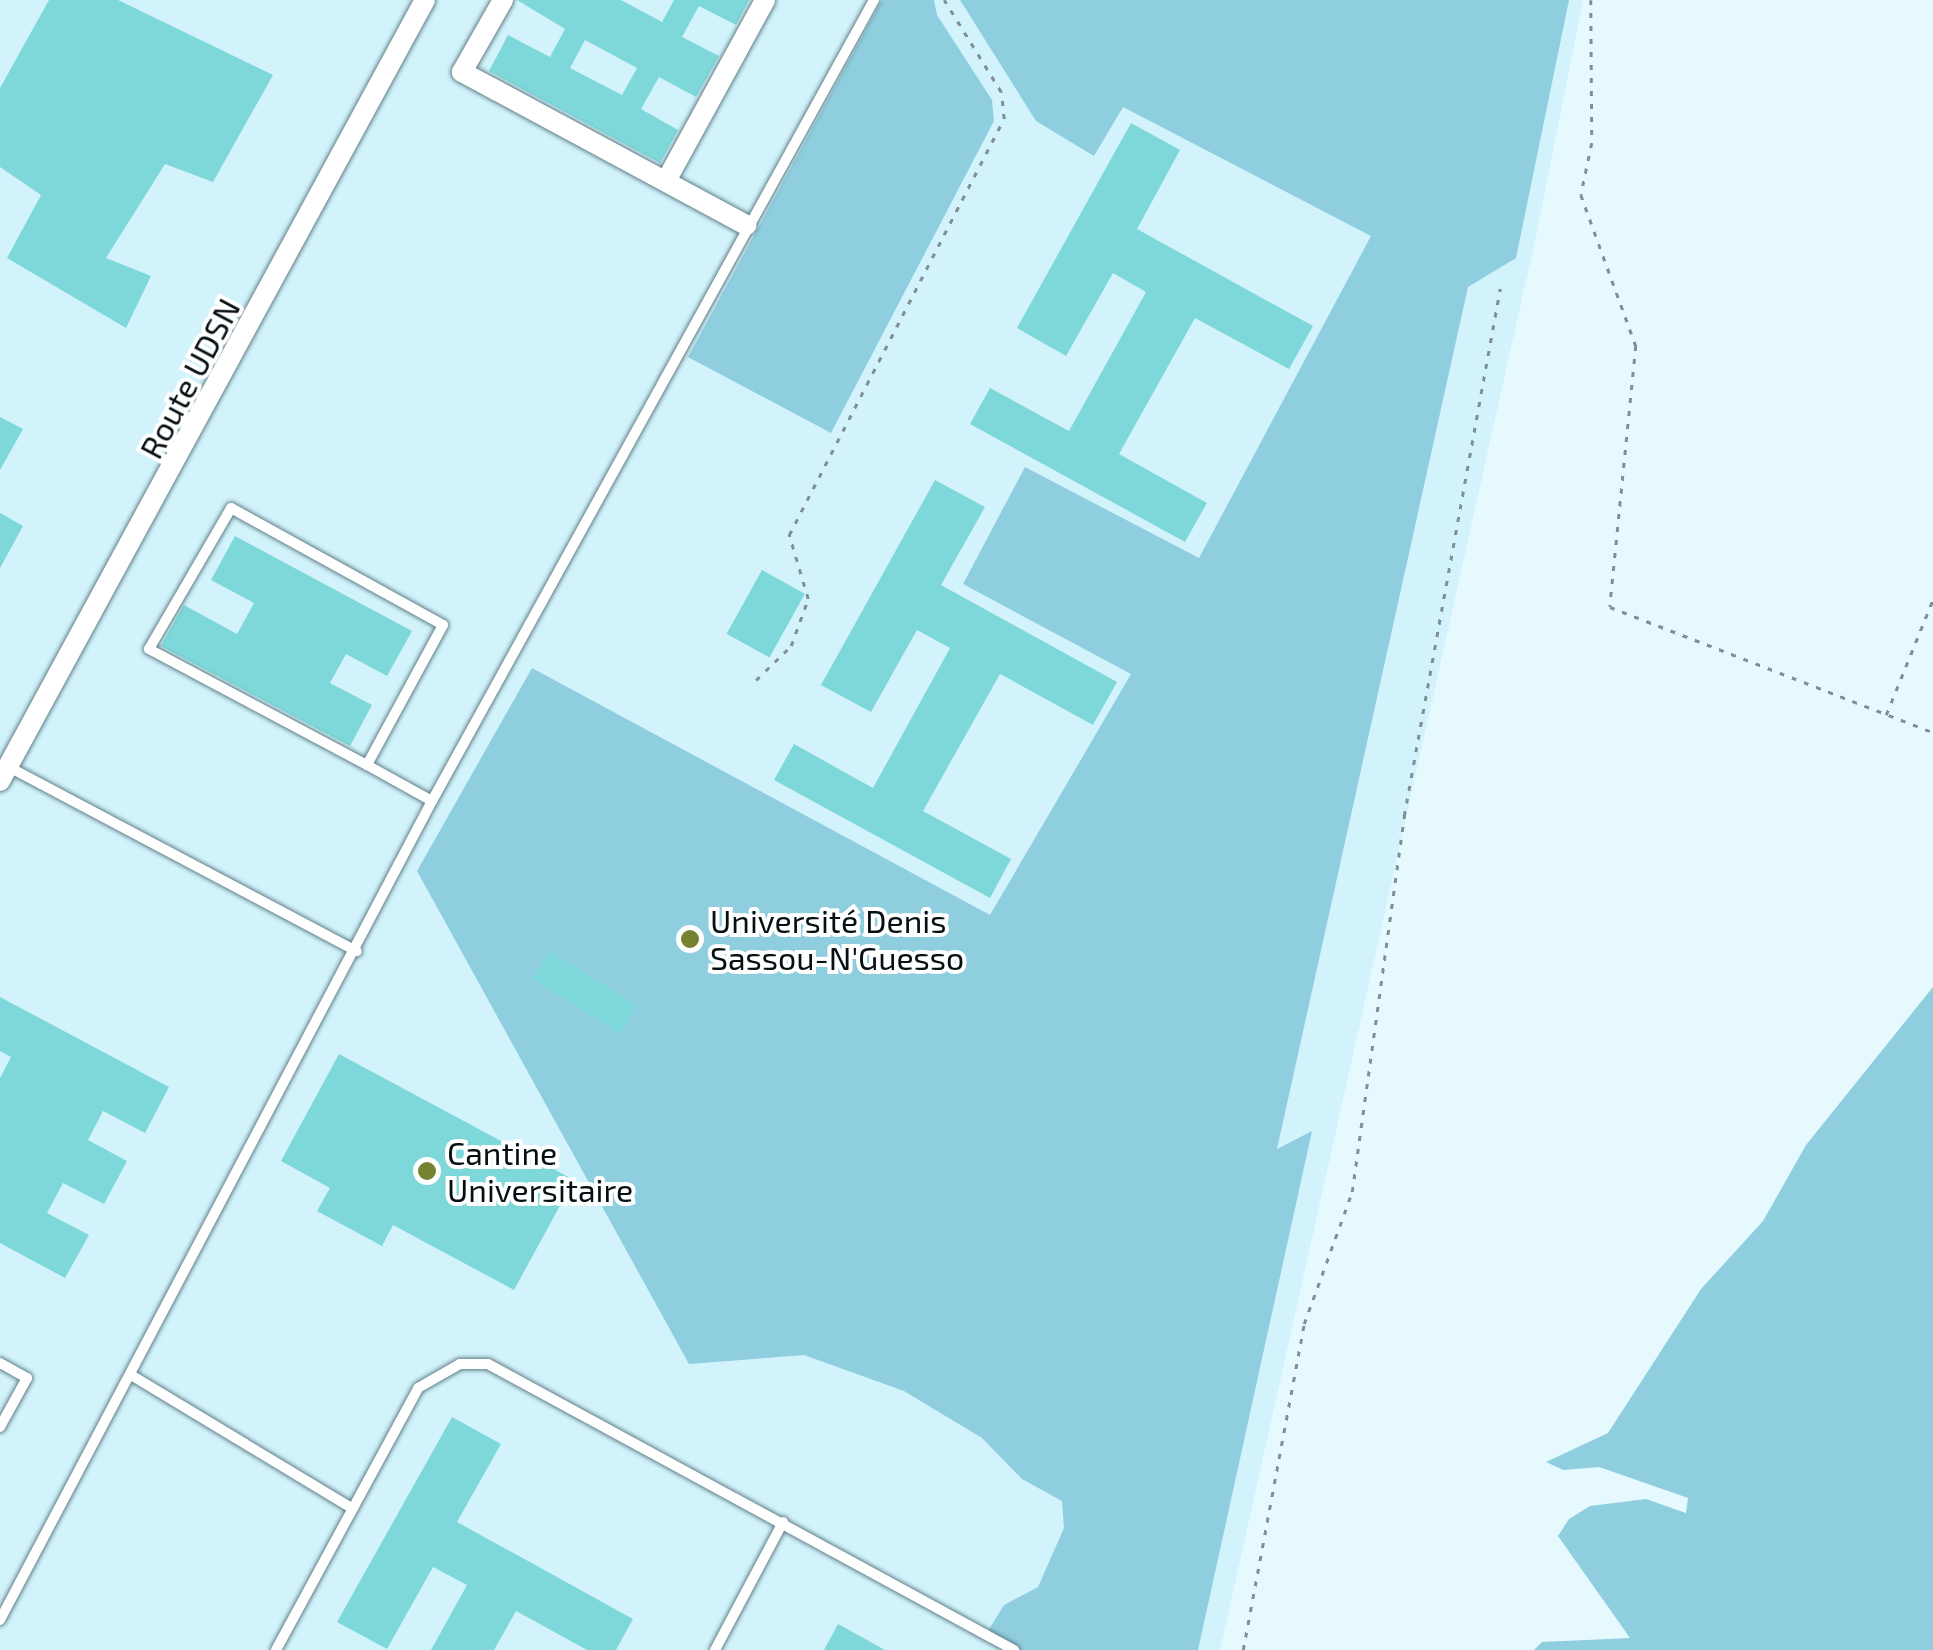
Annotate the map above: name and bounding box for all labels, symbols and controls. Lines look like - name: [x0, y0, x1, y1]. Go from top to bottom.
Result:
- street label: Route UDSN: [131, 291, 247, 465]
- place label: Université Denis Sassou-N'Guesso: [710, 902, 964, 977]
- marker: Université Denis Sassou-N'Guesso: [679, 928, 701, 950]
- place label: Cantine Universitaire: [447, 1134, 633, 1209]
- marker: Cantine Universitaire: [416, 1160, 438, 1182]

